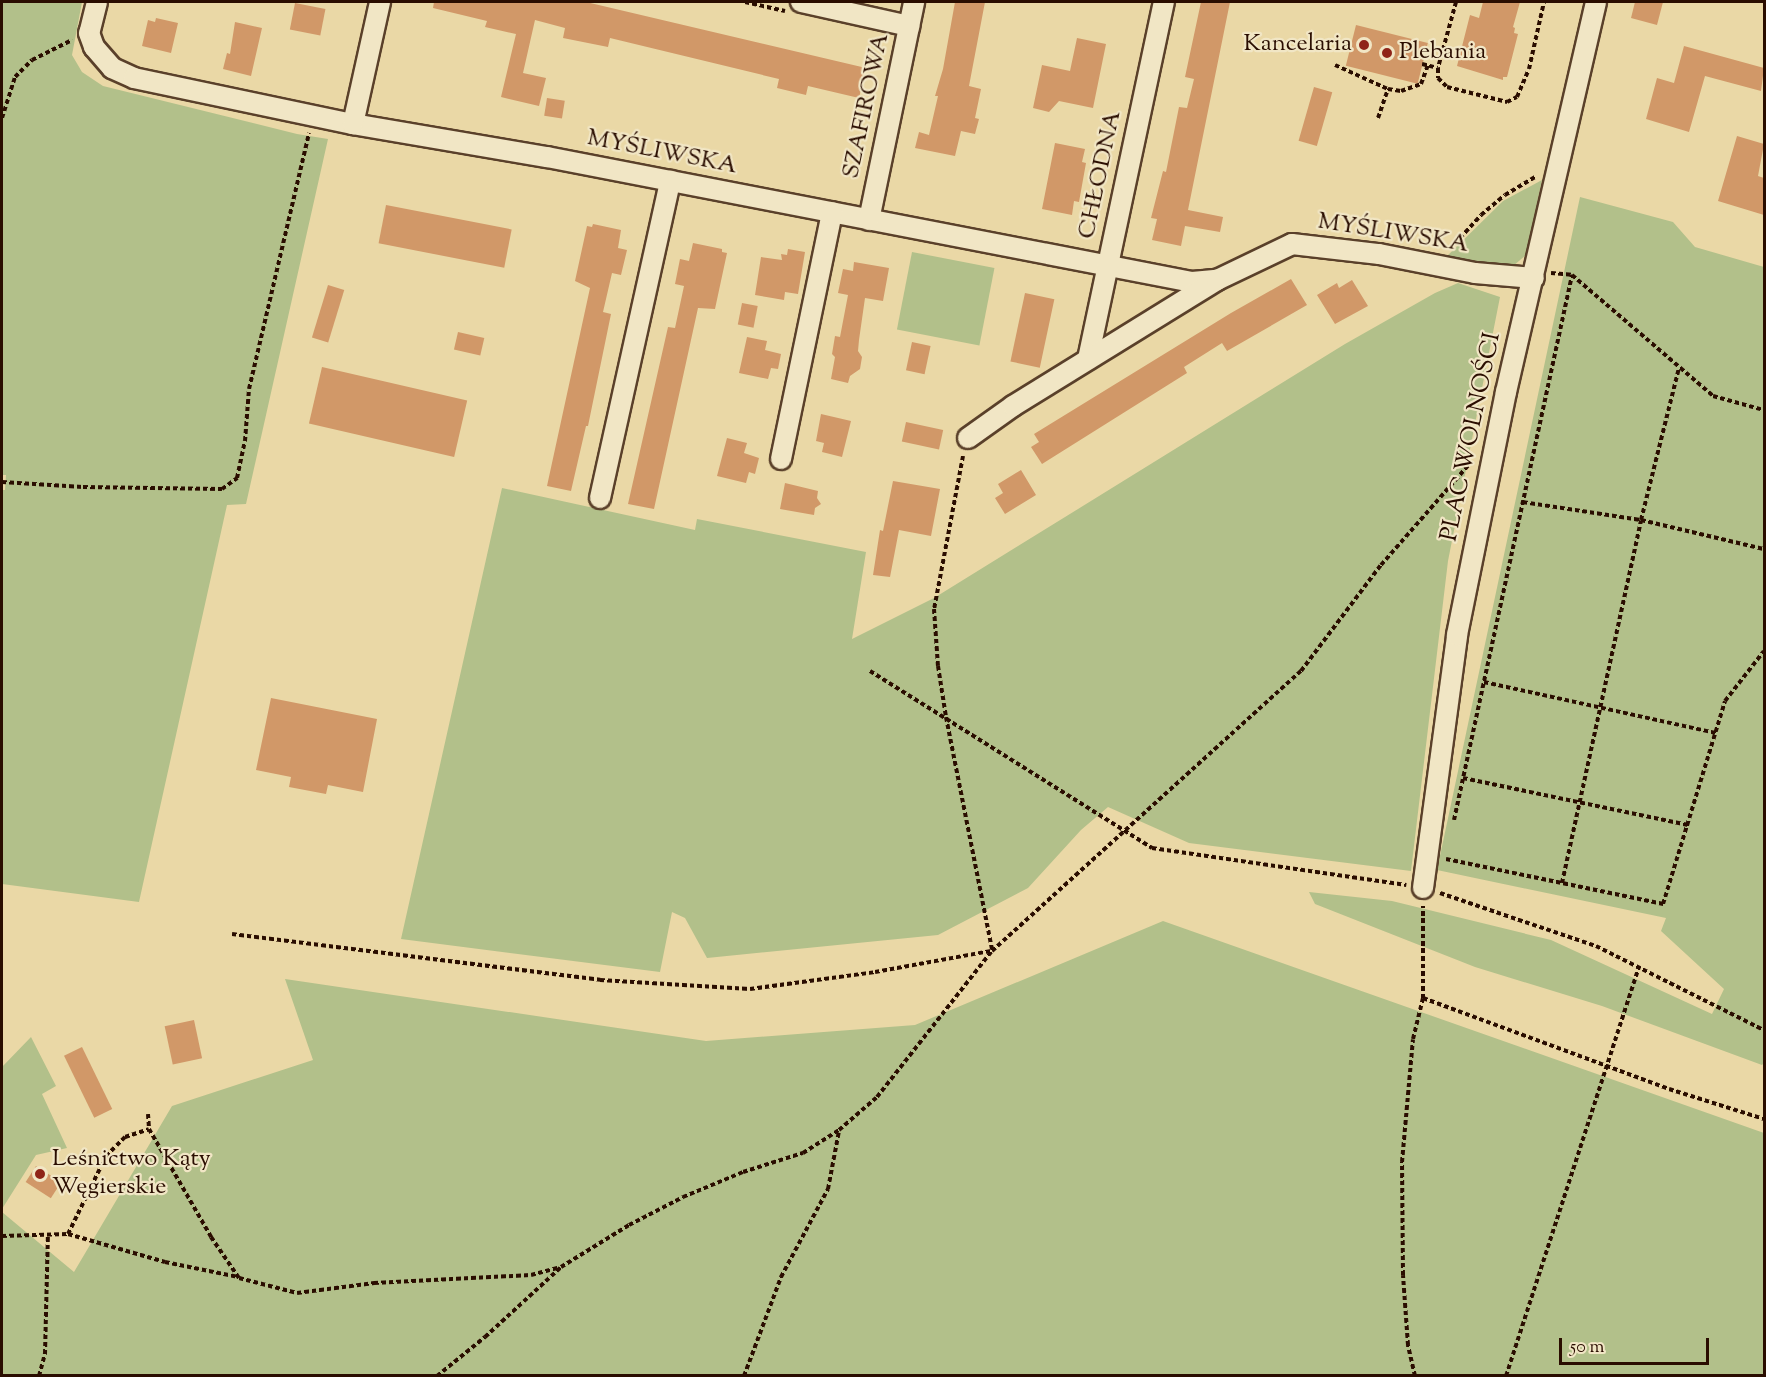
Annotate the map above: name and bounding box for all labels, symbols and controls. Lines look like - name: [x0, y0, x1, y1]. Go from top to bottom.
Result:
- street label: SZAFIROWA: [838, 31, 896, 181]
- place label: Kancelaria: [1243, 31, 1352, 59]
- marker: Kancelaria: [1357, 38, 1371, 52]
- place label: Plebania: [1399, 39, 1486, 67]
- marker: Plebania: [1380, 46, 1394, 60]
- street label: CHŁODNA: [1073, 108, 1129, 242]
- street label: MYŚLIWSKA: [584, 124, 740, 182]
- street label: MYŚLIWSKA: [1316, 208, 1470, 260]
- street label: PLAC WOLNOŚCI: [1436, 330, 1508, 544]
- place label: Leśnictwo Kąty Węgierskie: [52, 1146, 211, 1202]
- marker: Leśnictwo Kąty Węgierskie: [33, 1167, 47, 1181]
- scale bar: [1562, 1326, 1712, 1364]
- text: 50 m: [1570, 1335, 1604, 1361]

